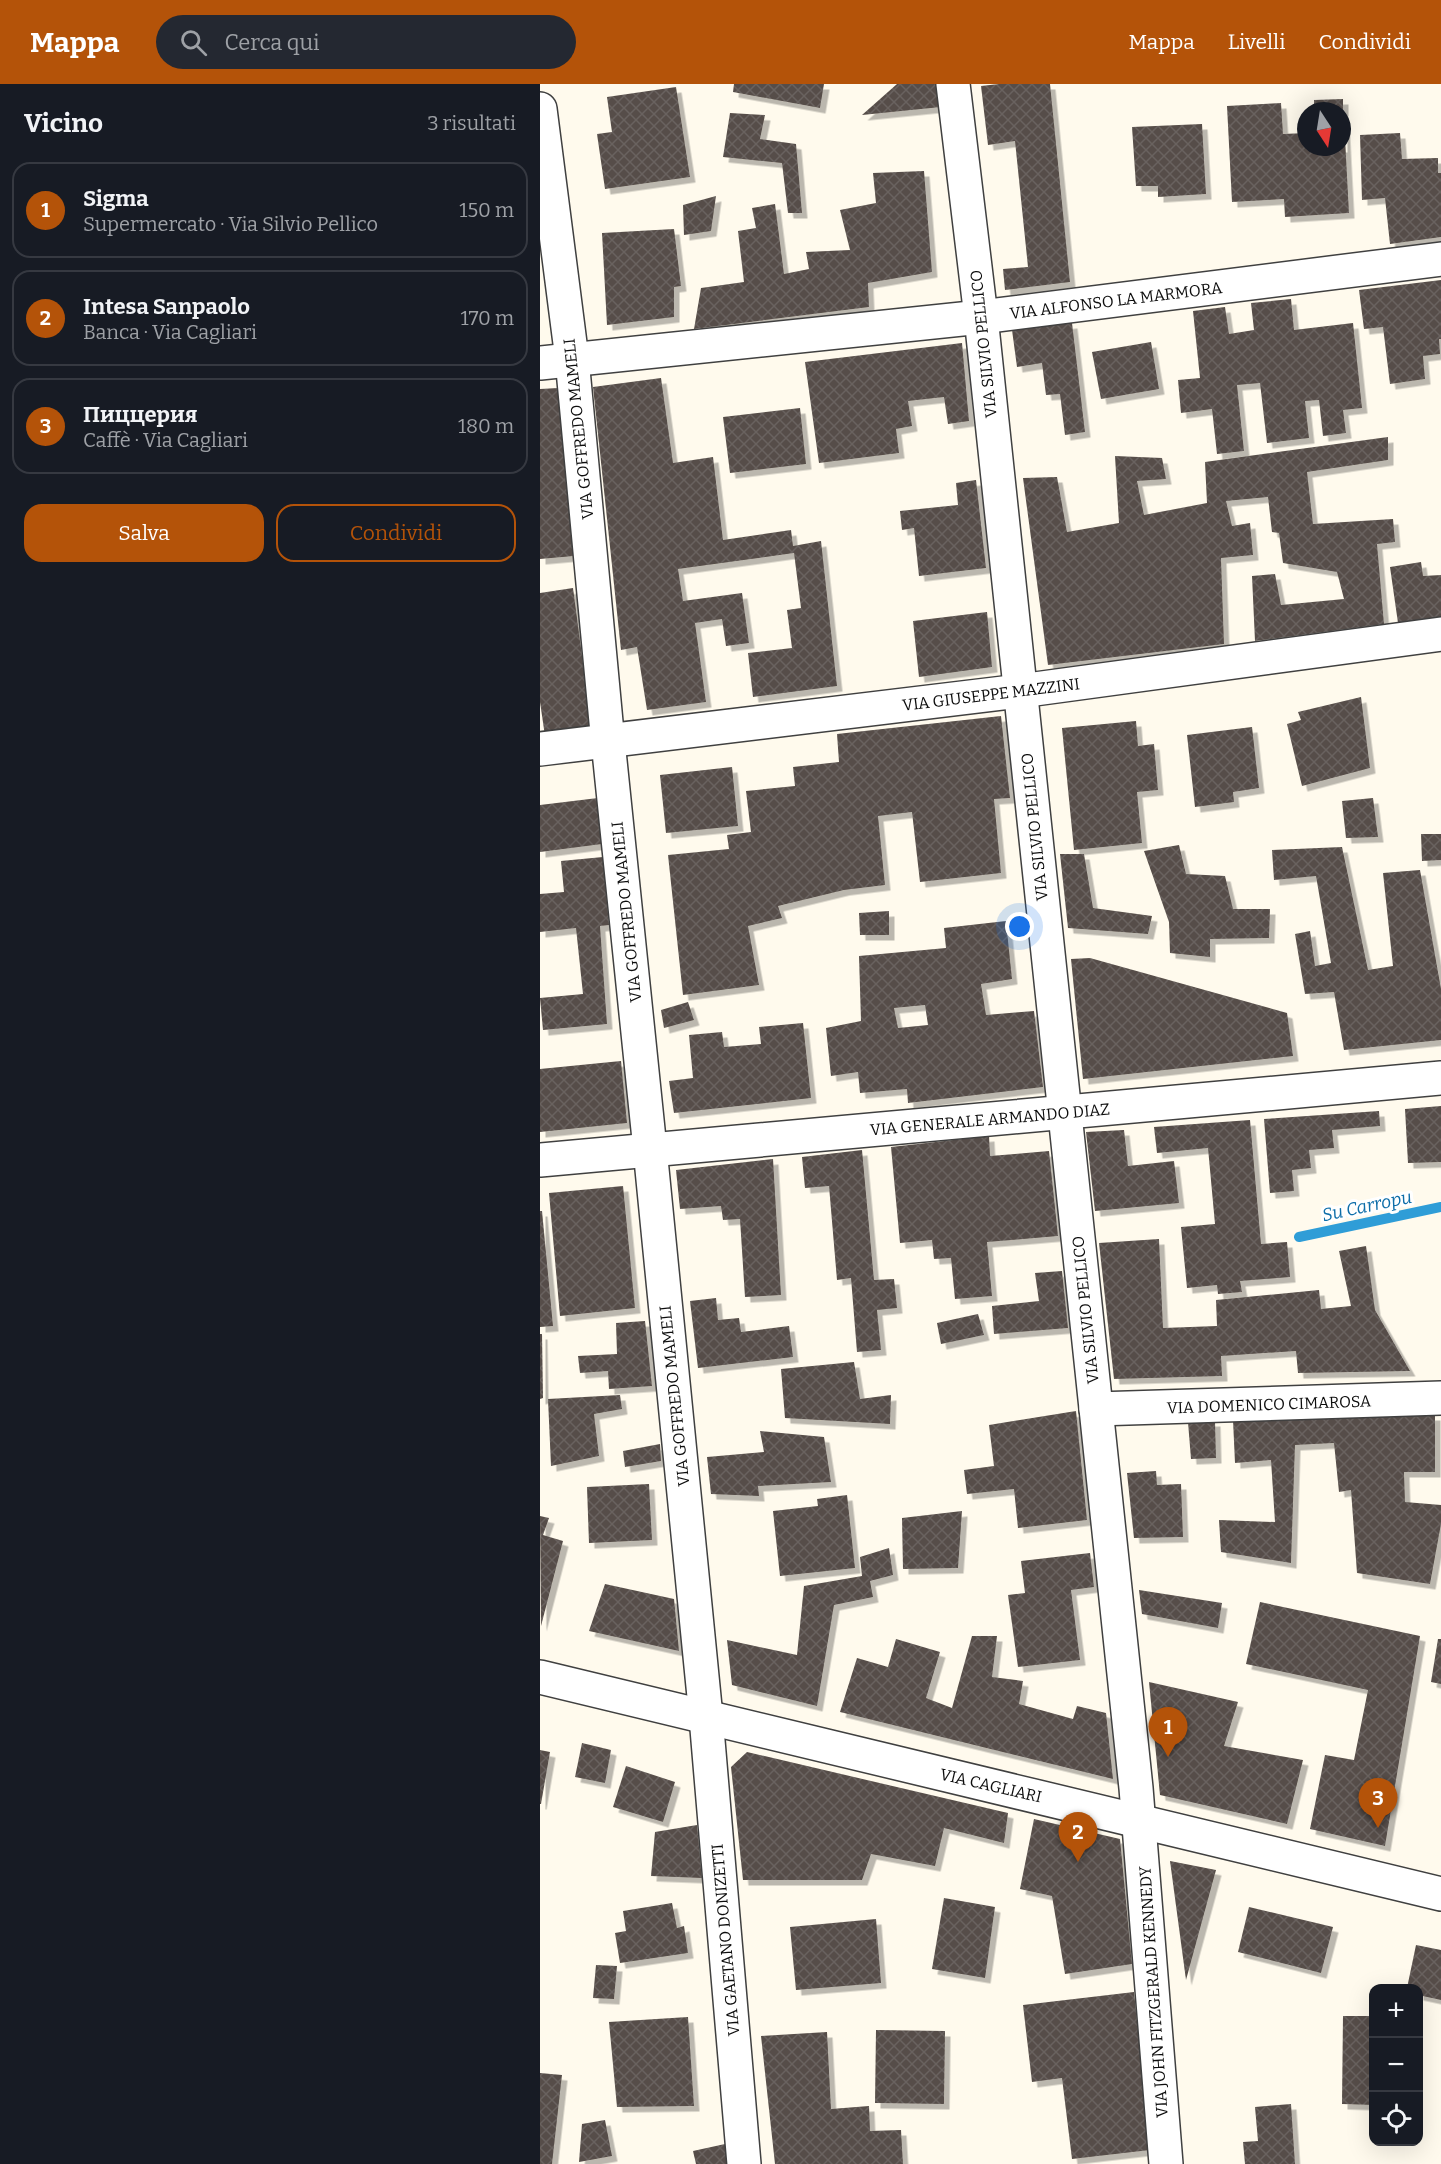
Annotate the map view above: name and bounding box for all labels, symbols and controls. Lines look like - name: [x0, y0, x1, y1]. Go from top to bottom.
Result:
- search box: [156, 15, 576, 69]
- text: Mappa: [30, 26, 120, 59]
- icon: search: [177, 26, 210, 59]
- text: Cerca qui: [225, 29, 320, 56]
- text: Mappa: [1128, 29, 1195, 55]
- text: Livelli: [1228, 29, 1285, 55]
- text: Condividi: [1318, 29, 1411, 55]
- north arrow: [1297, 102, 1351, 156]
- text: Vicino: [24, 108, 103, 139]
- text: 3 risultati: [427, 111, 516, 135]
- text: Sigma: [83, 185, 149, 212]
- text: 1: [41, 198, 50, 222]
- text: 150 m: [459, 198, 514, 222]
- text: Supermercato · Via Silvio Pellico: [83, 212, 378, 236]
- street label: VIA SILVIO PELLICO: [966, 269, 1001, 419]
- street label: VIA ALFONSO LA MARMORA: [1009, 278, 1224, 323]
- text: Intesa Sanpaolo: [83, 293, 250, 320]
- text: 2: [40, 306, 51, 330]
- text: 170 m: [461, 306, 514, 330]
- text: Banca · Via Cagliari: [83, 320, 257, 344]
- street label: VIA GOFFREDO MAMELI: [560, 338, 597, 520]
- text: Пиццерия: [83, 401, 197, 428]
- text: 3: [40, 414, 51, 438]
- text: 180 m: [458, 414, 514, 438]
- text: Caffè · Via Cagliari: [83, 428, 248, 452]
- button: Salva: [24, 504, 264, 562]
- button: Condividi: [276, 504, 516, 562]
- street label: VIA GIUSEPPE MAZZINI: [901, 674, 1081, 715]
- street label: VIA SILVIO PELLICO: [1017, 752, 1052, 902]
- street label: VIA GOFFREDO MAMELI: [608, 821, 645, 1003]
- your location: [1005, 912, 1034, 941]
- street label: VIA GENERALE ARMANDO DIAZ: [869, 1100, 1111, 1139]
- water label: Su Carropu: [1320, 1186, 1414, 1226]
- street label: VIA SILVIO PELLICO: [1068, 1235, 1103, 1385]
- street label: VIA GOFFREDO MAMELI: [656, 1305, 693, 1487]
- street label: VIA DOMENICO CIMAROSA: [1167, 1391, 1372, 1418]
- pin: 1: [1148, 1708, 1188, 1757]
- street label: VIA CAGLIARI: [938, 1765, 1044, 1806]
- pin: 3: [1358, 1778, 1398, 1828]
- pin: 2: [1058, 1812, 1098, 1862]
- street label: VIA GAETANO DONIZETTI: [708, 1843, 743, 2037]
- street label: VIA JOHN FITZGERALD KENNEDY: [1135, 1865, 1172, 2118]
- map controls: [1369, 1984, 1423, 2146]
- button: +: [1369, 1984, 1423, 2038]
- button: −: [1369, 2038, 1423, 2092]
- button: locate: [1369, 2092, 1423, 2146]

